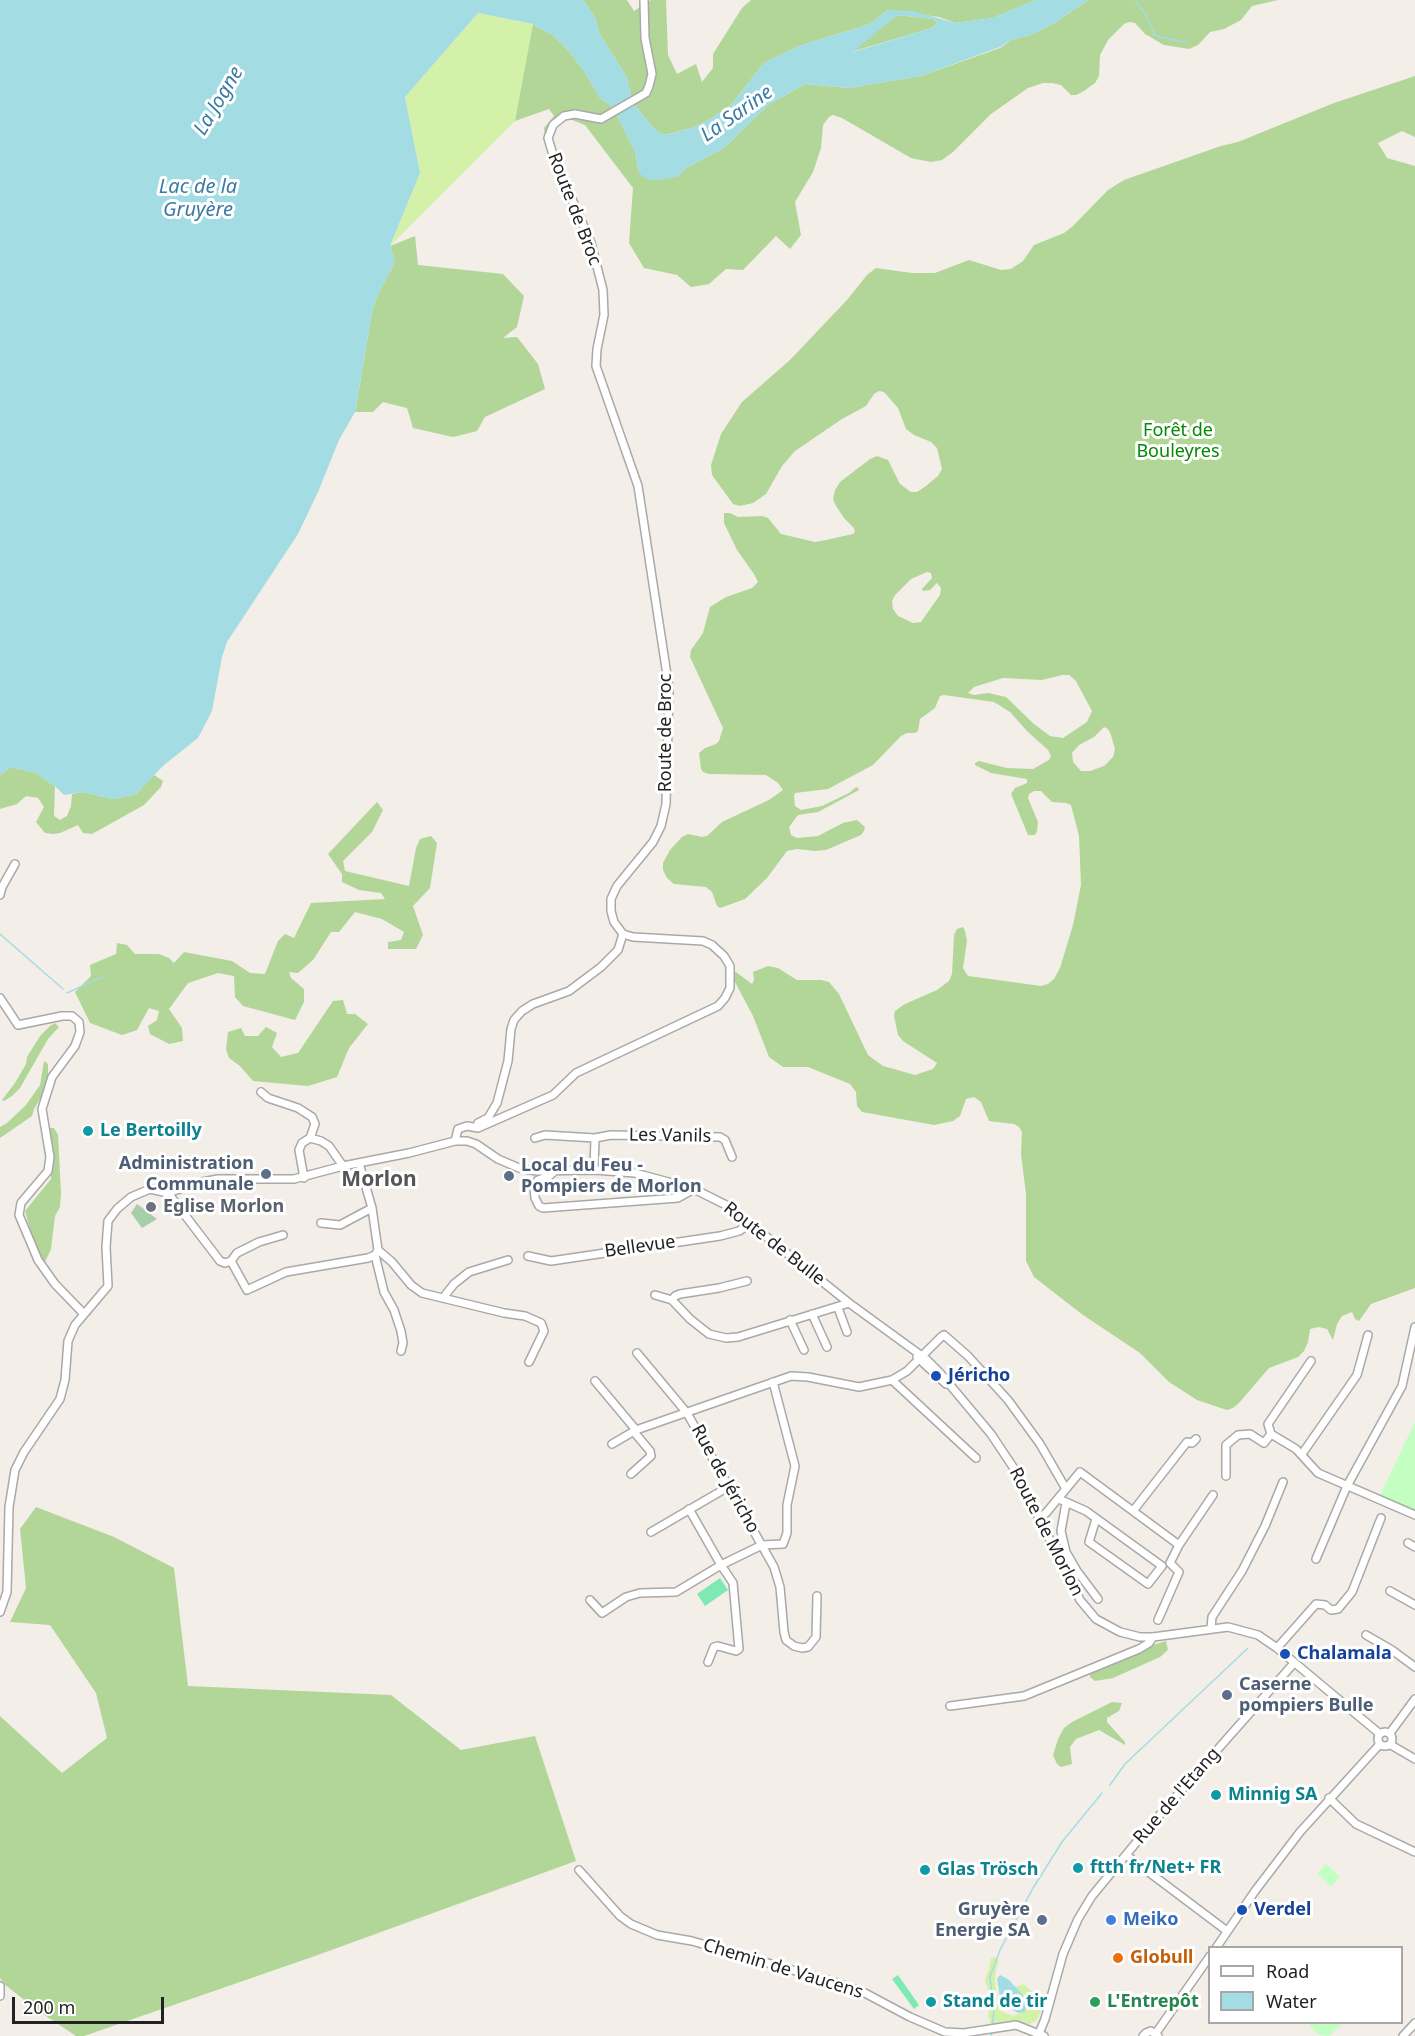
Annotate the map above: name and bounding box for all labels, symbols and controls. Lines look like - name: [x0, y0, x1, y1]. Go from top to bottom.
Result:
- water label: La Jogne: [189, 62, 249, 140]
- water label: La Sarine: [696, 81, 778, 147]
- street label: Route de Broc: [543, 150, 605, 268]
- water label: Lac de la Gruyère: [159, 175, 237, 222]
- park label: Forêt de Bouleyres: [1136, 420, 1220, 462]
- street label: Route de Broc: [655, 674, 677, 792]
- place label: Le Bertoilly: [100, 1120, 202, 1142]
- marker: Le Bertoilly: [81, 1124, 95, 1138]
- street label: Les Vanils: [629, 1124, 711, 1148]
- place label: Administration Communale: [119, 1153, 254, 1196]
- place label: Local du Feu - Pompiers de Morlon: [521, 1155, 702, 1198]
- marker: Administration Communale: [259, 1167, 273, 1181]
- district label: Morlon: [341, 1167, 417, 1193]
- marker: Local du Feu - Pompiers de Morlon: [502, 1169, 516, 1183]
- place label: Eglise Morlon: [163, 1196, 284, 1218]
- street label: Route de Bulle: [719, 1198, 829, 1290]
- marker: Eglise Morlon: [144, 1200, 158, 1214]
- street label: Bellevue: [603, 1231, 677, 1263]
- place label: Jéricho: [948, 1365, 1010, 1387]
- marker: Jéricho: [929, 1369, 943, 1383]
- street label: Rue de Jéricho: [686, 1421, 764, 1537]
- street label: Route de Morlon: [1004, 1464, 1088, 1600]
- place label: Chalamala: [1297, 1643, 1392, 1665]
- marker: Chalamala: [1278, 1647, 1292, 1661]
- place label: Caserne pompiers Bulle: [1239, 1674, 1374, 1716]
- marker: Caserne pompiers Bulle: [1220, 1688, 1234, 1702]
- street label: Rue de l'Etang: [1129, 1743, 1225, 1849]
- place label: Minnig SA: [1228, 1784, 1318, 1806]
- marker: Minnig SA: [1209, 1788, 1223, 1802]
- place label: ftth fr/Net+ FR: [1090, 1857, 1221, 1879]
- place label: Glas Trösch: [937, 1859, 1038, 1881]
- marker: ftth fr/Net+ FR: [1071, 1861, 1085, 1875]
- marker: Glas Trösch: [918, 1863, 932, 1877]
- place label: Gruyère Energie SA: [935, 1899, 1030, 1942]
- place label: Verdel: [1254, 1899, 1311, 1921]
- marker: Verdel: [1235, 1903, 1249, 1917]
- place label: Meiko: [1123, 1909, 1179, 1931]
- marker: Gruyère Energie SA: [1035, 1913, 1049, 1927]
- marker: Meiko: [1104, 1913, 1118, 1927]
- street label: Chemin de Vaucens: [700, 1934, 866, 2004]
- legend: [1208, 1946, 1403, 2024]
- place label: Globull: [1130, 1947, 1193, 1969]
- marker: Globull: [1111, 1951, 1125, 1965]
- text: Road: [1266, 1959, 1309, 1983]
- scale bar: [15, 1985, 166, 2023]
- text: Water: [1266, 1989, 1317, 2013]
- place label: Stand de tir: [943, 1991, 1047, 2013]
- place label: L'Entrepôt: [1107, 1991, 1199, 2013]
- text: 200 m: [23, 1995, 75, 2019]
- marker: Stand de tir: [924, 1995, 938, 2009]
- marker: L'Entrepôt: [1088, 1995, 1102, 2009]

